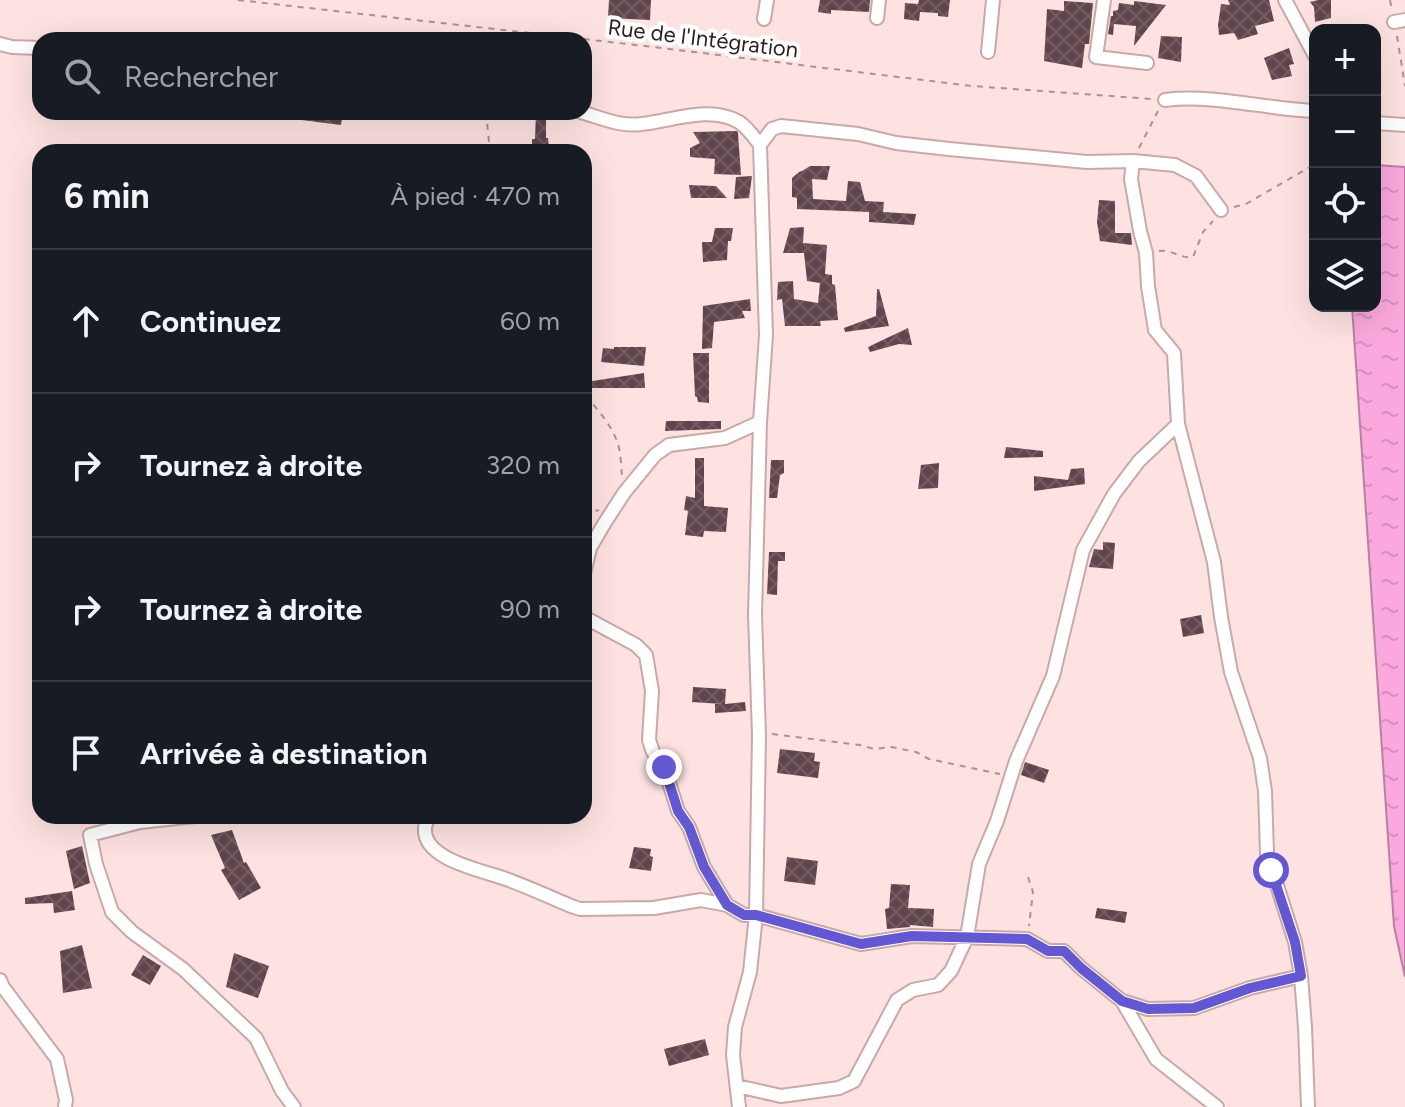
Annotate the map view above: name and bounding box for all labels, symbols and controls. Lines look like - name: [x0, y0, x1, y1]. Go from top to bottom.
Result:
- street label: Rue de l'Intégration: [606, 13, 800, 64]
- map controls: [1309, 24, 1381, 312]
- button: +: [1309, 24, 1381, 96]
- search box: [32, 32, 592, 120]
- icon: search: [60, 54, 104, 98]
- text: Rechercher: [124, 58, 278, 95]
- button: −: [1309, 96, 1381, 168]
- button: locate: [1309, 168, 1381, 240]
- text: 6 min: [64, 176, 150, 217]
- text: À pied · 470 m: [390, 180, 560, 212]
- button: layers: [1309, 240, 1381, 312]
- icon: ahead: [64, 299, 108, 343]
- text: Continuez: [140, 303, 281, 340]
- text: 60 m: [500, 305, 560, 337]
- icon: right: [64, 443, 108, 487]
- text: Tournez à droite: [140, 447, 362, 484]
- text: 320 m: [486, 449, 560, 481]
- icon: right: [64, 587, 108, 631]
- text: Tournez à droite: [140, 591, 362, 628]
- text: 90 m: [500, 593, 560, 625]
- icon: arrive: [64, 731, 108, 775]
- text: Arrivée à destination: [140, 735, 427, 772]
- route end: [646, 749, 682, 785]
- route start: [1253, 852, 1289, 888]

